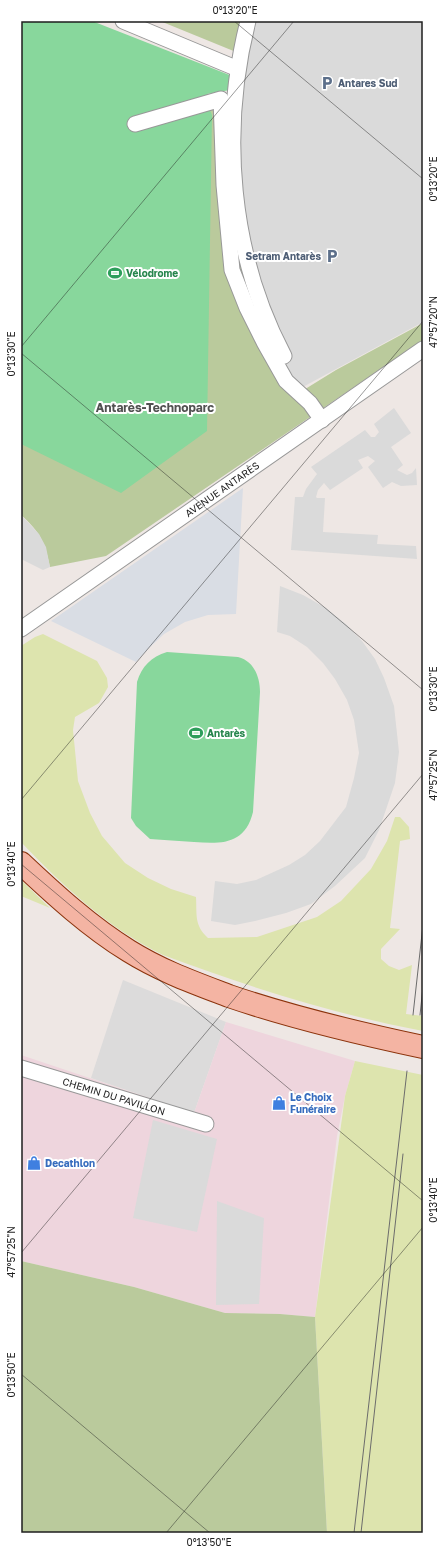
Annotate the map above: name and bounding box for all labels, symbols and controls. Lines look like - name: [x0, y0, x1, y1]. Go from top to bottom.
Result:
- text: 0°13'20"E: [213, 4, 258, 16]
- parking icon: Antares Sud: [319, 75, 335, 91]
- place label: Antares Sud: [338, 77, 398, 89]
- text: 0°13'20"E: [427, 157, 439, 202]
- parking icon: Setram Antarès: [324, 248, 340, 264]
- place label: Setram Antarès: [245, 250, 321, 262]
- sports icon: Vélodrome: [107, 265, 123, 281]
- place label: Vélodrome: [126, 267, 178, 279]
- text: 47°57'20"N: [427, 296, 439, 348]
- text: 0°13'30"E: [5, 331, 17, 377]
- district label: Antarès-Technoparc: [96, 400, 214, 415]
- street label: AVENUE ANTARÈS: [183, 459, 262, 519]
- text: 0°13'30"E: [427, 666, 439, 712]
- sports icon: Antarès: [188, 725, 204, 741]
- place label: Antarès: [207, 727, 246, 739]
- text: 47°57'25"N: [427, 749, 439, 801]
- text: 0°13'40"E: [5, 841, 17, 887]
- street label: CHEMIN DU PAVILLON: [61, 1075, 167, 1117]
- place label: Le Choix Funéraire: [290, 1091, 336, 1115]
- shop icon: Le Choix Funéraire: [271, 1095, 287, 1111]
- shop icon: Decathlon: [26, 1155, 42, 1171]
- place label: Decathlon: [45, 1157, 95, 1169]
- text: 0°13'40"E: [427, 1177, 439, 1223]
- text: 47°57'25"N: [5, 1226, 17, 1278]
- text: 0°13'50"E: [5, 1353, 17, 1398]
- text: 0°13'50"E: [187, 1536, 232, 1548]

